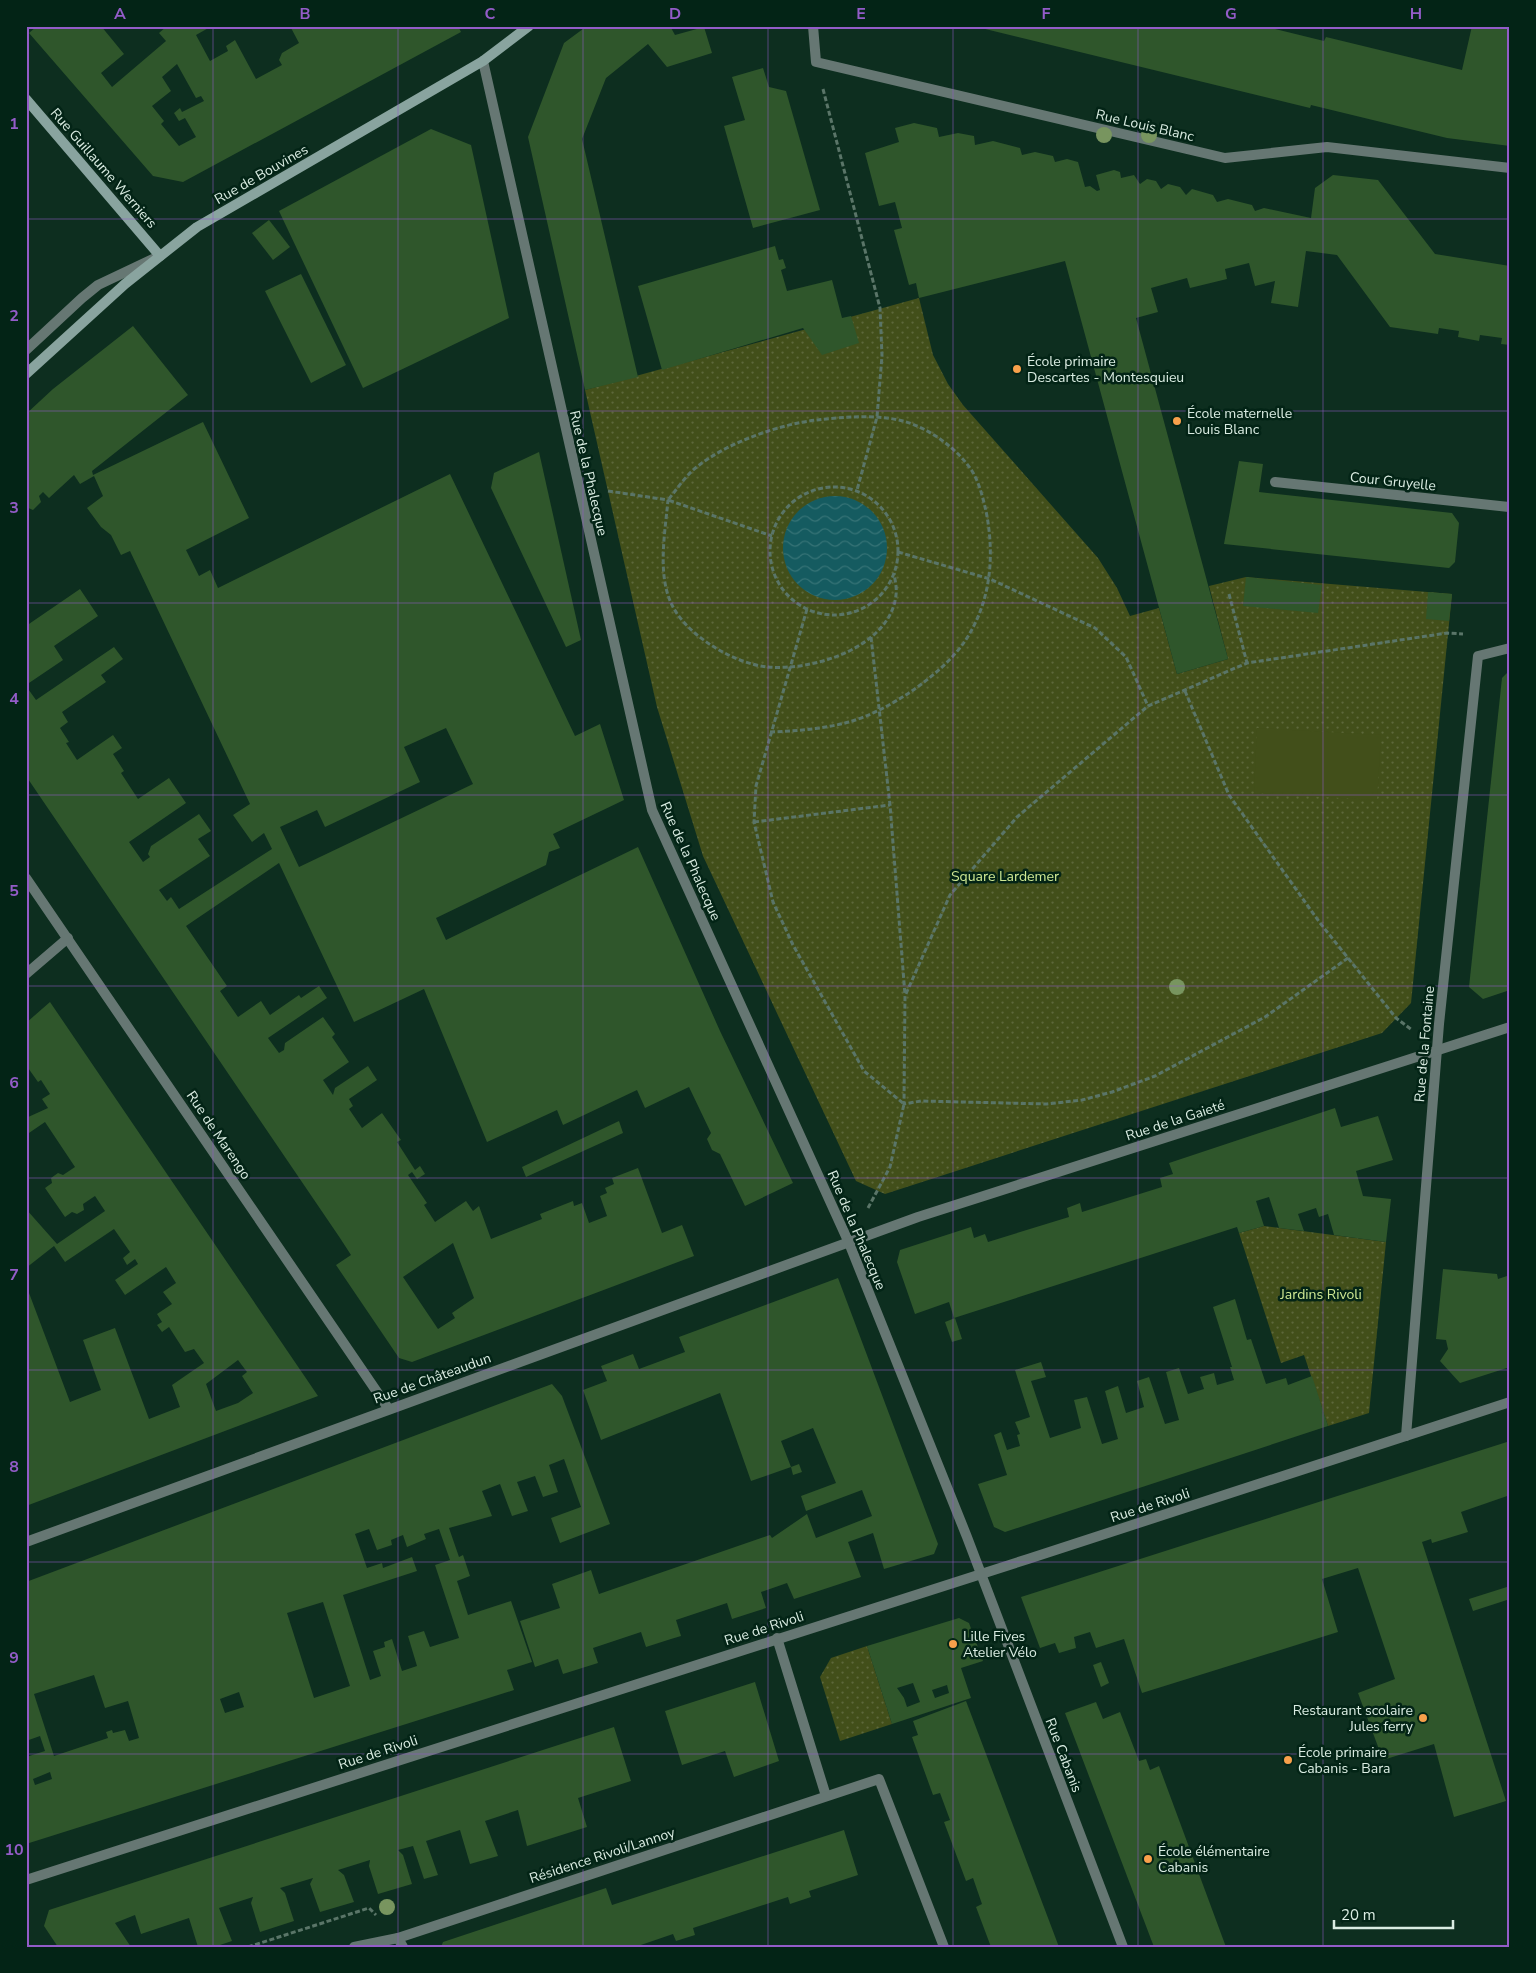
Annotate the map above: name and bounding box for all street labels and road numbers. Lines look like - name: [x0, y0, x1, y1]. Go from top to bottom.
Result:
- street label: Rue Guillaume Werniers: [46, 104, 161, 233]
- street label: Rue Louis Blanc: [1094, 105, 1196, 146]
- street label: Rue de Bouvines: [211, 140, 312, 209]
- street label: Rue de la Phalecque: [565, 409, 612, 538]
- street label: Cour Gruyelle: [1349, 468, 1437, 495]
- street label: Rue de la Phalecque: [656, 799, 725, 924]
- street label: Rue de la Fontaine: [1410, 985, 1439, 1103]
- street label: Rue de Marengo: [182, 1087, 255, 1184]
- street label: Rue de la Gaieté: [1123, 1095, 1227, 1145]
- street label: Rue de la Phalecque: [823, 1167, 890, 1293]
- street label: Rue de Châteaudun: [371, 1348, 494, 1409]
- street label: Rue de Rivoli: [1108, 1484, 1192, 1527]
- street label: Rue de Rivoli: [722, 1607, 806, 1650]
- street label: Rue Cabanis: [1041, 1715, 1087, 1795]
- street label: Rue de Rivoli: [336, 1731, 420, 1774]
- street label: Résidence Rivoli/Lannoy: [527, 1823, 678, 1888]

